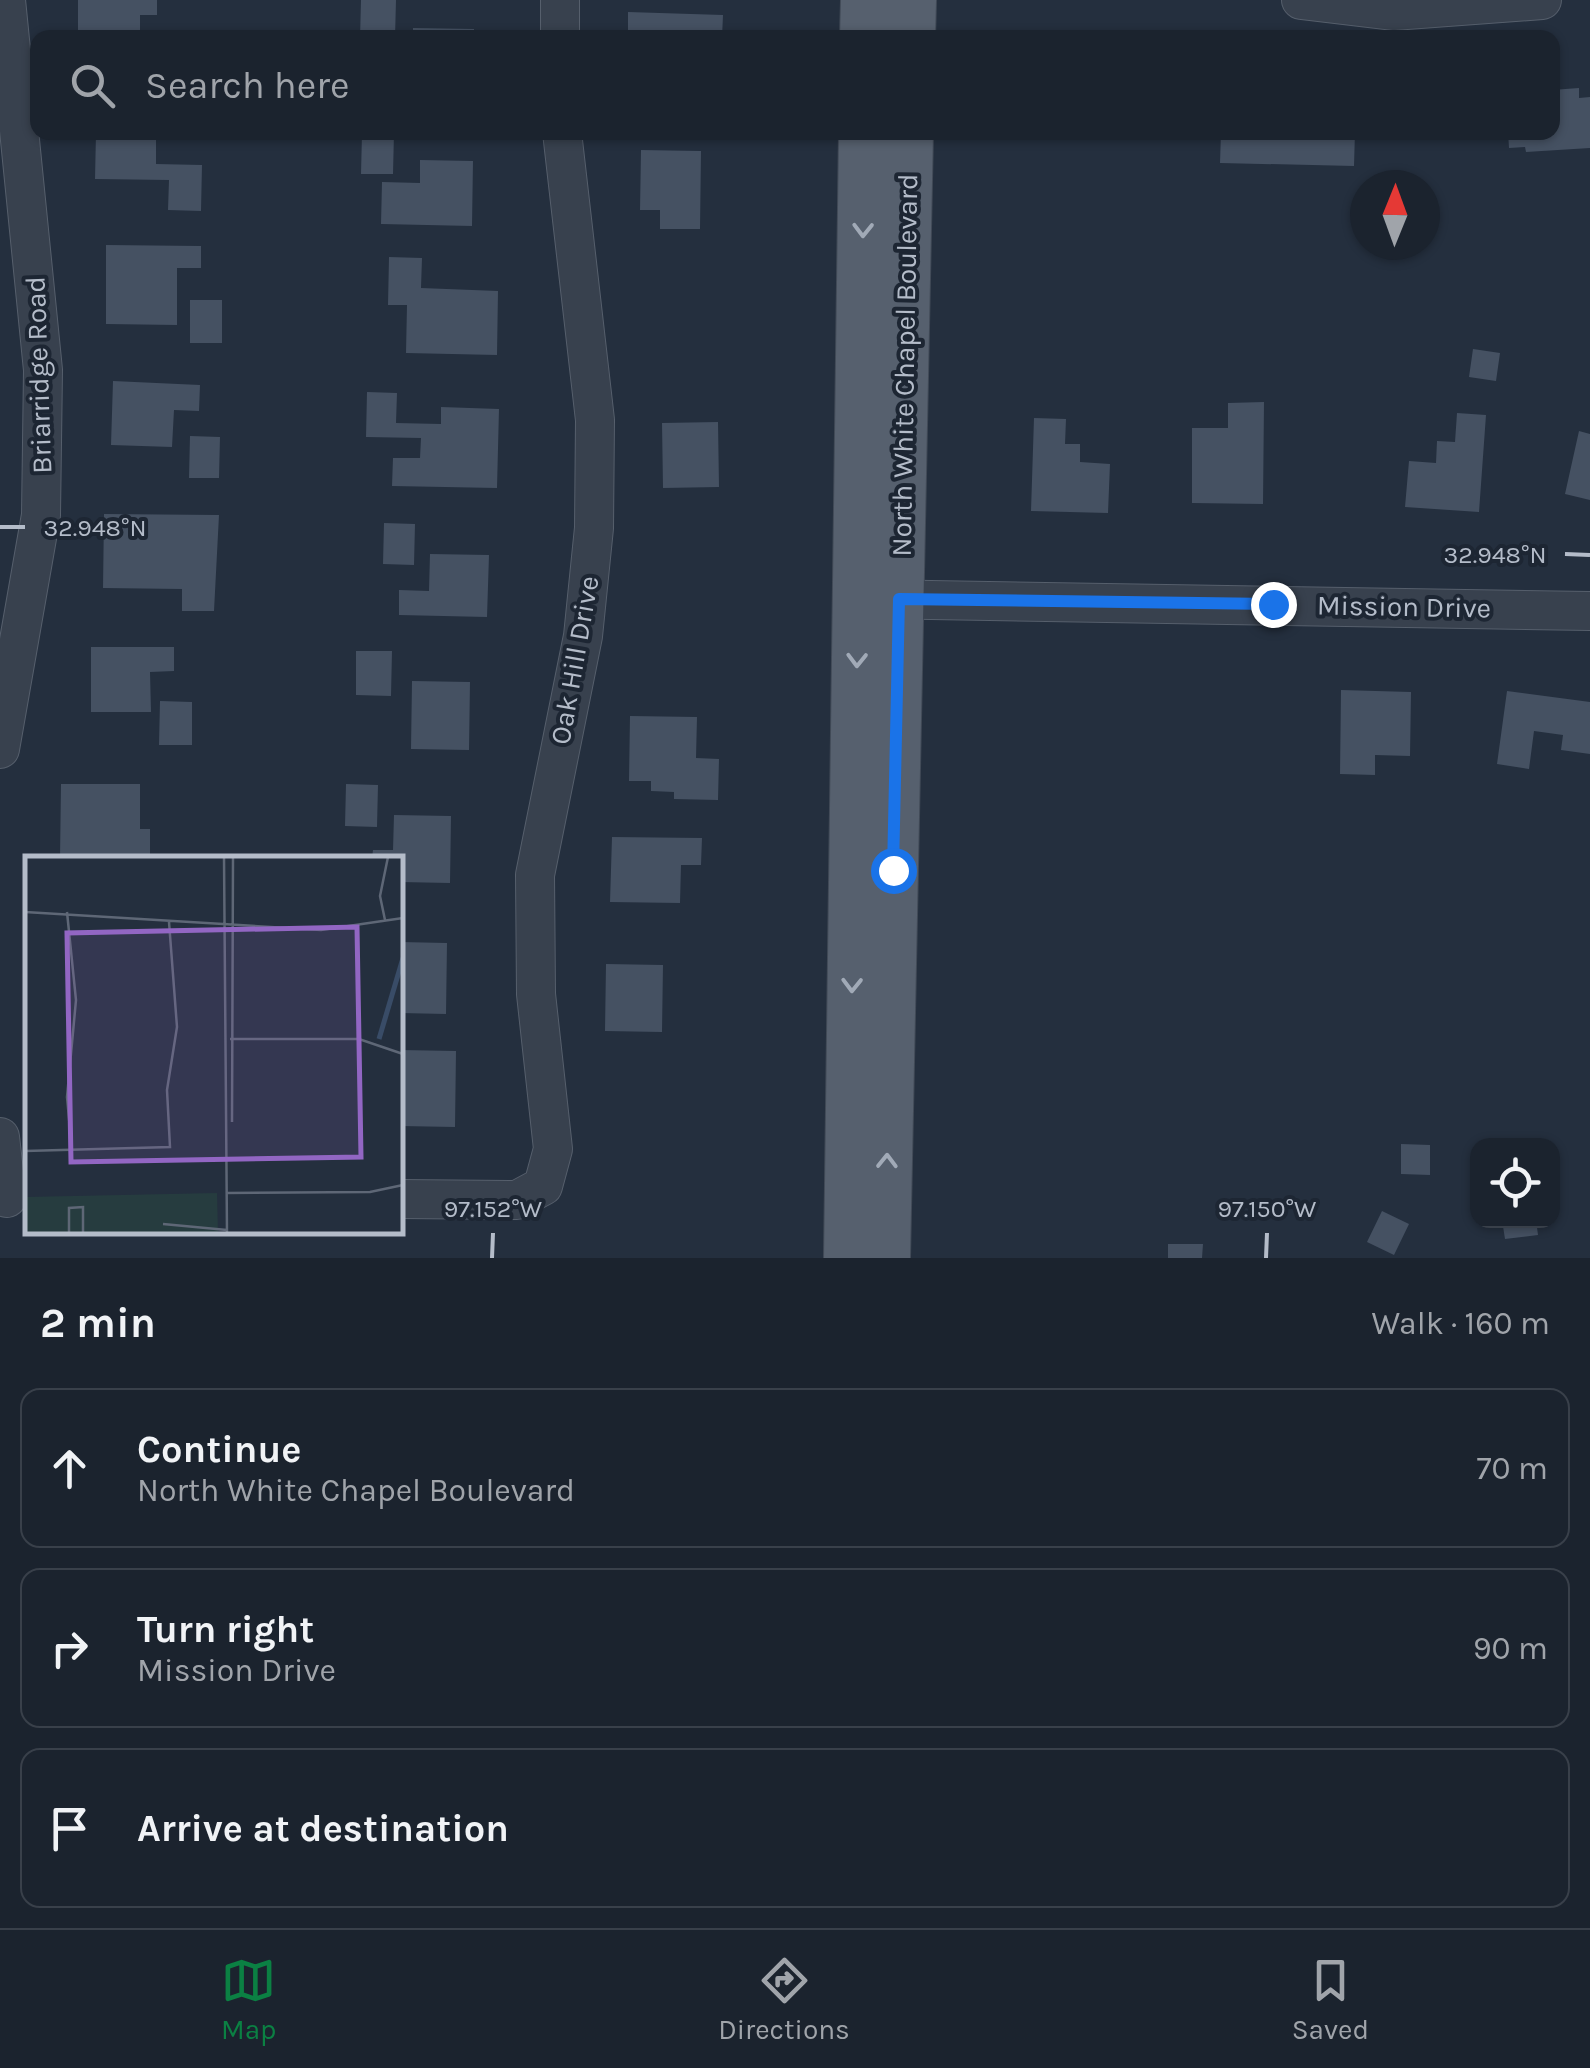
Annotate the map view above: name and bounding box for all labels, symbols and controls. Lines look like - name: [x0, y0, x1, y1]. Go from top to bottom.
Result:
- search box: [30, 30, 1560, 140]
- icon: search: [65, 58, 120, 113]
- text: Search here: [145, 63, 349, 108]
- north arrow: [1350, 170, 1440, 260]
- street label: North White Chapel Boulevard: [885, 173, 924, 557]
- one-way arrow: [852, 222, 874, 238]
- street label: Briarridge Road: [19, 276, 58, 474]
- text: 32.948°N: [43, 513, 147, 542]
- text: 32.948°N: [1443, 540, 1547, 569]
- street label: Oak Hill Drive: [543, 573, 606, 747]
- route end: [1251, 582, 1297, 628]
- street label: Mission Drive: [1317, 588, 1491, 625]
- one-way arrow: [846, 652, 868, 668]
- route start: [871, 848, 917, 894]
- inset map: [25, 856, 402, 1233]
- one-way arrow: [842, 977, 863, 993]
- map controls: [1470, 1138, 1560, 1228]
- button: locate: [1470, 1138, 1560, 1228]
- one-way arrow: [876, 1152, 898, 1168]
- text: 97.152°W: [444, 1194, 542, 1223]
- text: 97.150°W: [1218, 1194, 1316, 1223]
- text: 2 min: [40, 1298, 156, 1348]
- text: Walk · 160 m: [1371, 1305, 1550, 1342]
- text: Continue: [137, 1427, 301, 1472]
- icon: ahead: [42, 1441, 97, 1496]
- text: 70 m: [1476, 1450, 1548, 1487]
- text: North White Chapel Boulevard: [137, 1472, 575, 1509]
- text: Turn right: [137, 1607, 314, 1652]
- icon: right: [42, 1621, 97, 1676]
- text: 90 m: [1473, 1630, 1548, 1667]
- text: Mission Drive: [137, 1652, 336, 1689]
- icon: arrive: [42, 1801, 97, 1856]
- text: Arrive at destination: [137, 1806, 509, 1851]
- tab: Map: [221, 1953, 276, 2046]
- tab: Directions: [718, 1953, 850, 2046]
- tab: Saved: [1292, 1953, 1369, 2046]

